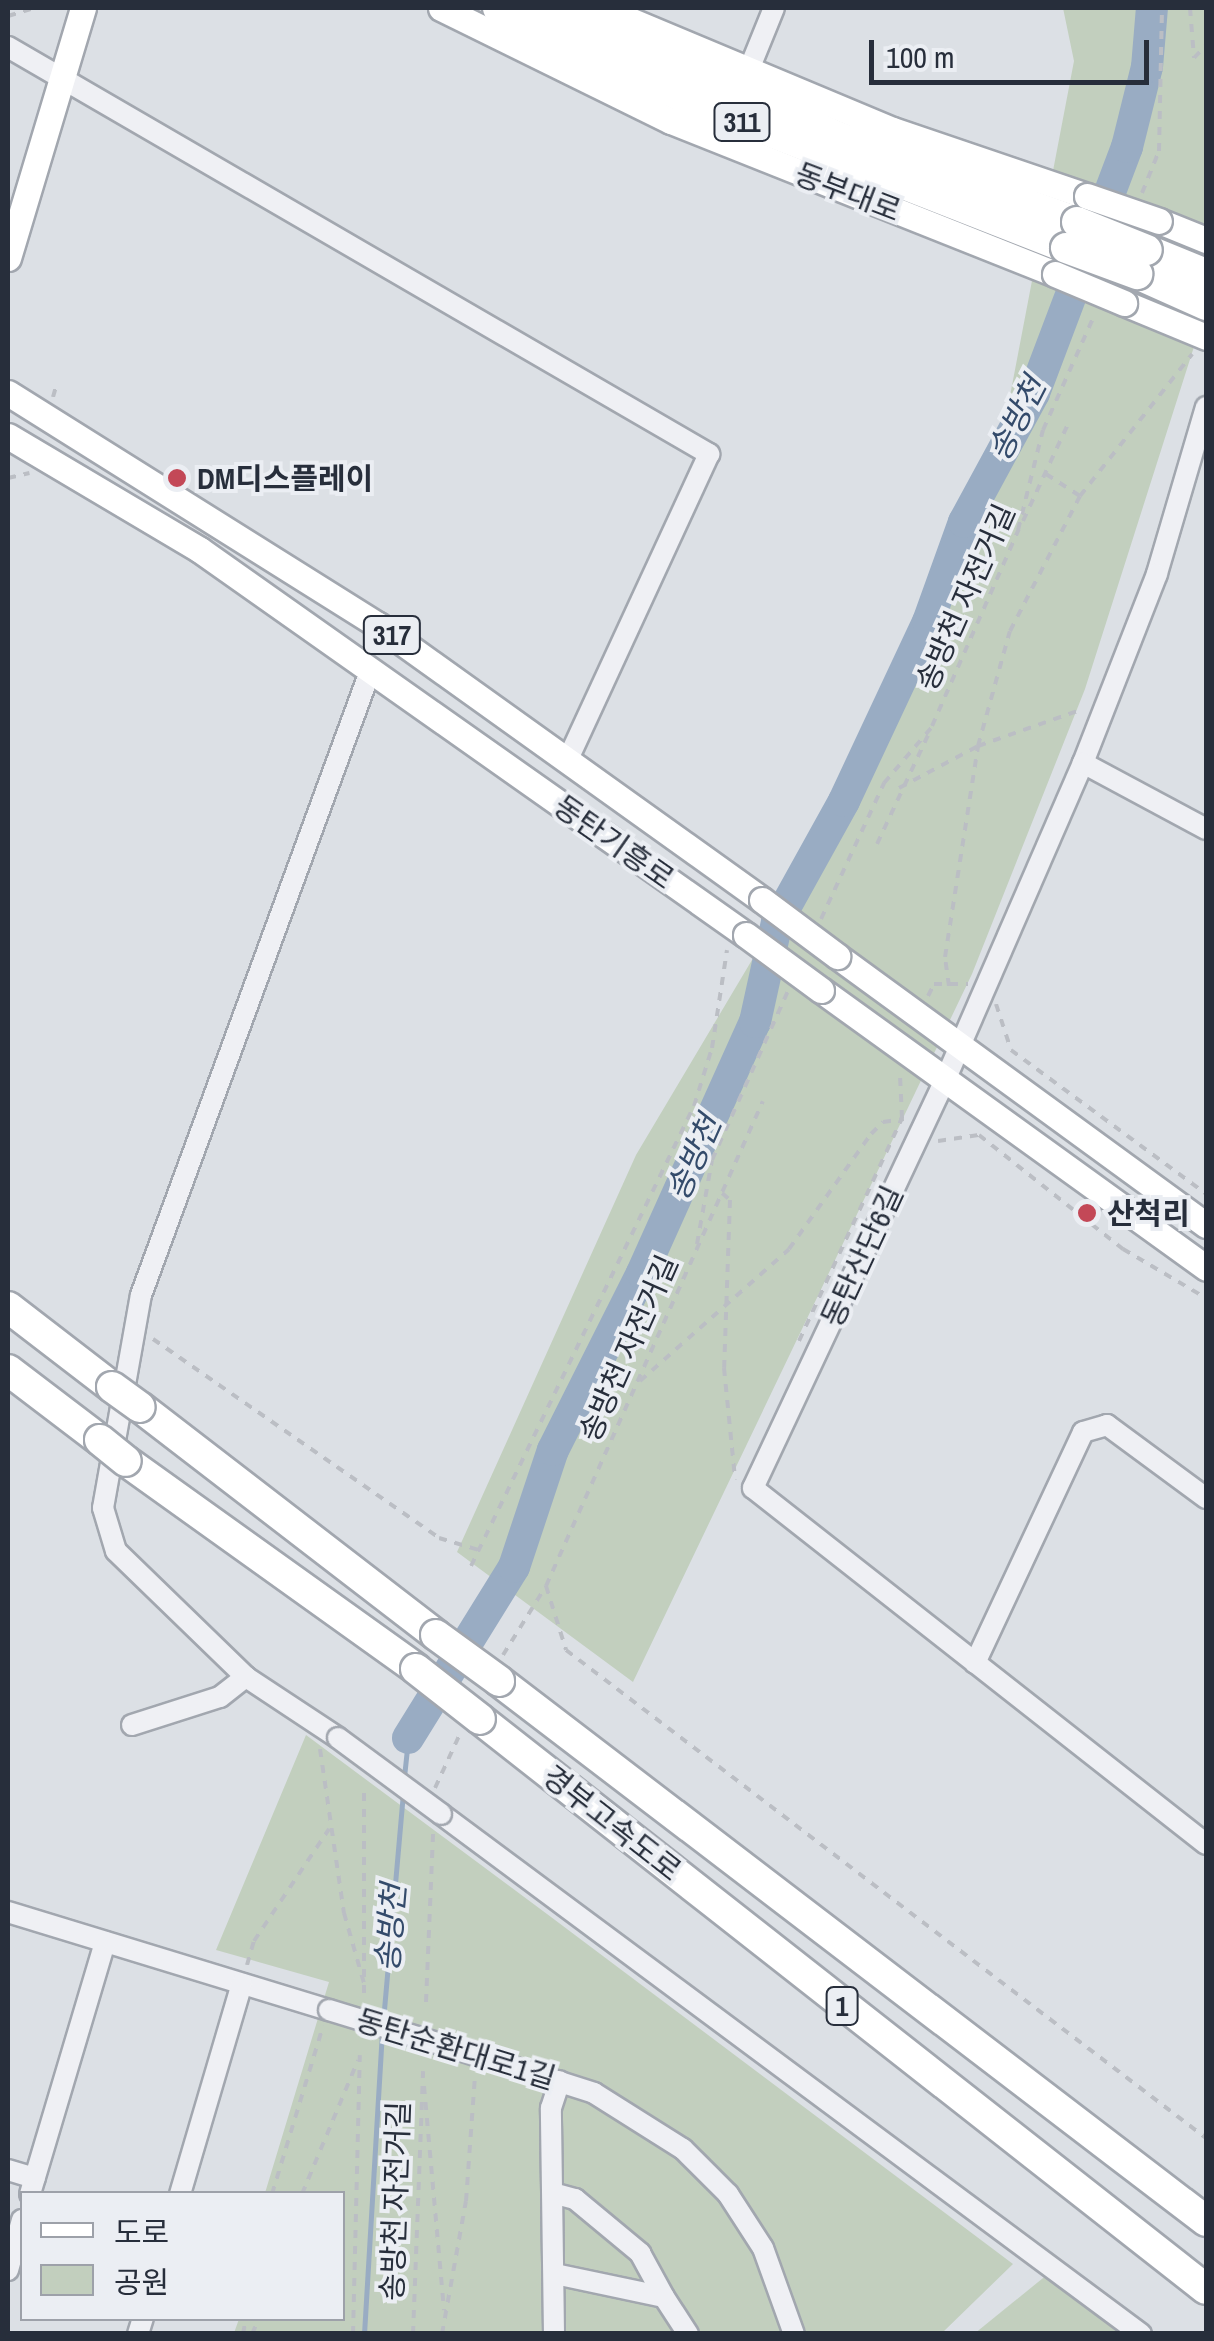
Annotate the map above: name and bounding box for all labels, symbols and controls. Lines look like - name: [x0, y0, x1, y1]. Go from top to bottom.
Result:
- scale bar: [874, 20, 1154, 82]
- text: 100 m: [886, 37, 954, 77]
- road number: 311: [712, 99, 772, 145]
- street label: 동부대로: [790, 155, 906, 229]
- water label: 송방천: [980, 371, 1054, 467]
- place label: DM디스플레이: [197, 460, 373, 496]
- marker: DM디스플레이: [166, 467, 188, 489]
- street label: 송방천 자전거길: [908, 498, 1022, 696]
- road number: 317: [362, 612, 422, 658]
- street label: 동탄기흥로: [547, 788, 681, 896]
- water label: 송방천: [658, 1110, 730, 1206]
- street label: 동탄산단6길: [814, 1180, 910, 1332]
- place label: 산척리: [1107, 1195, 1190, 1231]
- marker: 산척리: [1076, 1202, 1098, 1224]
- street label: 송방천 자전거길: [571, 1249, 685, 1447]
- street label: 경부고속도로: [536, 1758, 688, 1888]
- water label: 송방천: [368, 1882, 414, 1974]
- road number: 1: [824, 1983, 860, 2029]
- street label: 동탄순환대로1길: [352, 2002, 560, 2096]
- street label: 송방천 자전거길: [374, 2100, 416, 2302]
- legend: [20, 2191, 345, 2321]
- text: 도로: [114, 2212, 169, 2252]
- text: 공원: [114, 2262, 169, 2302]

